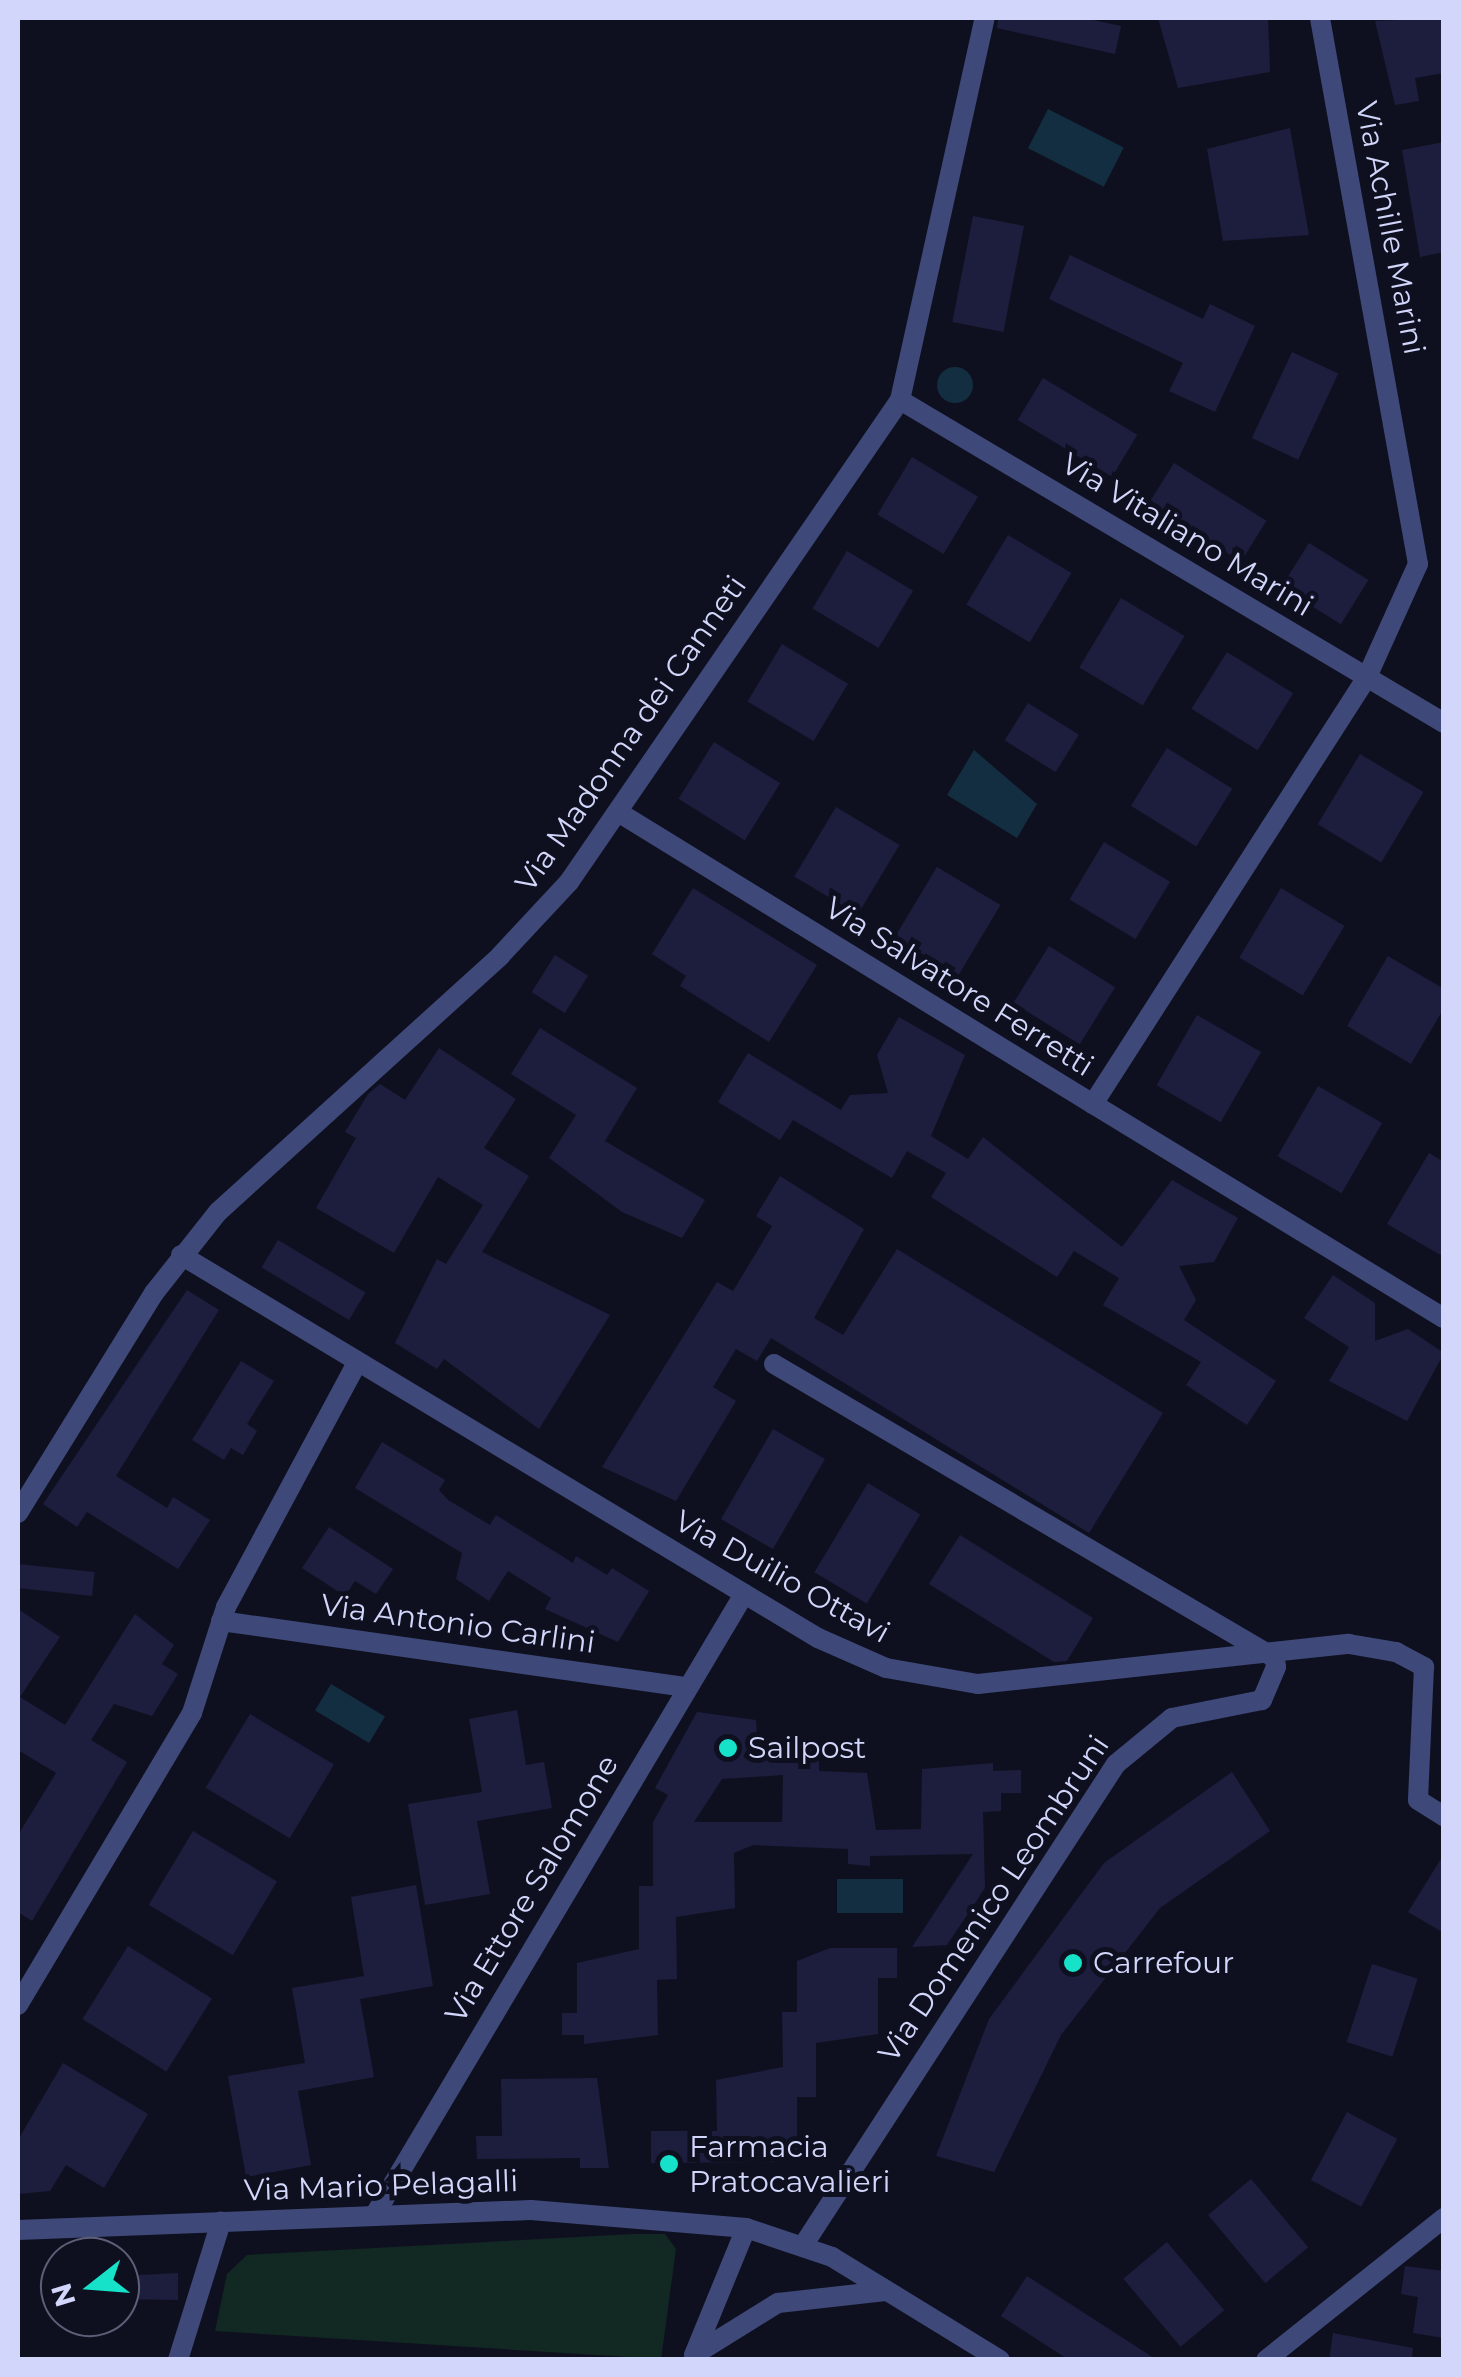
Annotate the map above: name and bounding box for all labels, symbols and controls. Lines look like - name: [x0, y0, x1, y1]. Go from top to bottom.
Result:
- street label: Via Achille Marini: [1348, 98, 1432, 358]
- street label: Via Vitaliano Marini: [1055, 446, 1319, 624]
- street label: Via Madonna dei Canneti: [508, 569, 754, 899]
- street label: Via Salvatore Ferretti: [818, 890, 1100, 1084]
- street label: Via Duilio Ottavi: [668, 1503, 896, 1651]
- street label: Via Antonio Carlini: [319, 1587, 597, 1661]
- street label: Via Domenico Leombruni: [871, 1729, 1117, 2069]
- place label: Sailpost: [748, 1730, 866, 1766]
- marker: Sailpost: [717, 1737, 739, 1759]
- street label: Via Ettore Salomone: [438, 1749, 626, 2029]
- place label: Carrefour: [1093, 1945, 1234, 1981]
- marker: Carrefour: [1062, 1952, 1084, 1974]
- place label: Farmacia Pratocavalieri: [689, 2129, 891, 2200]
- marker: Farmacia Pratocavalieri: [658, 2153, 680, 2175]
- street label: Via Mario Pelagalli: [243, 2163, 519, 2209]
- north arrow: [40, 2237, 140, 2337]
- text: N: [44, 2279, 83, 2311]

